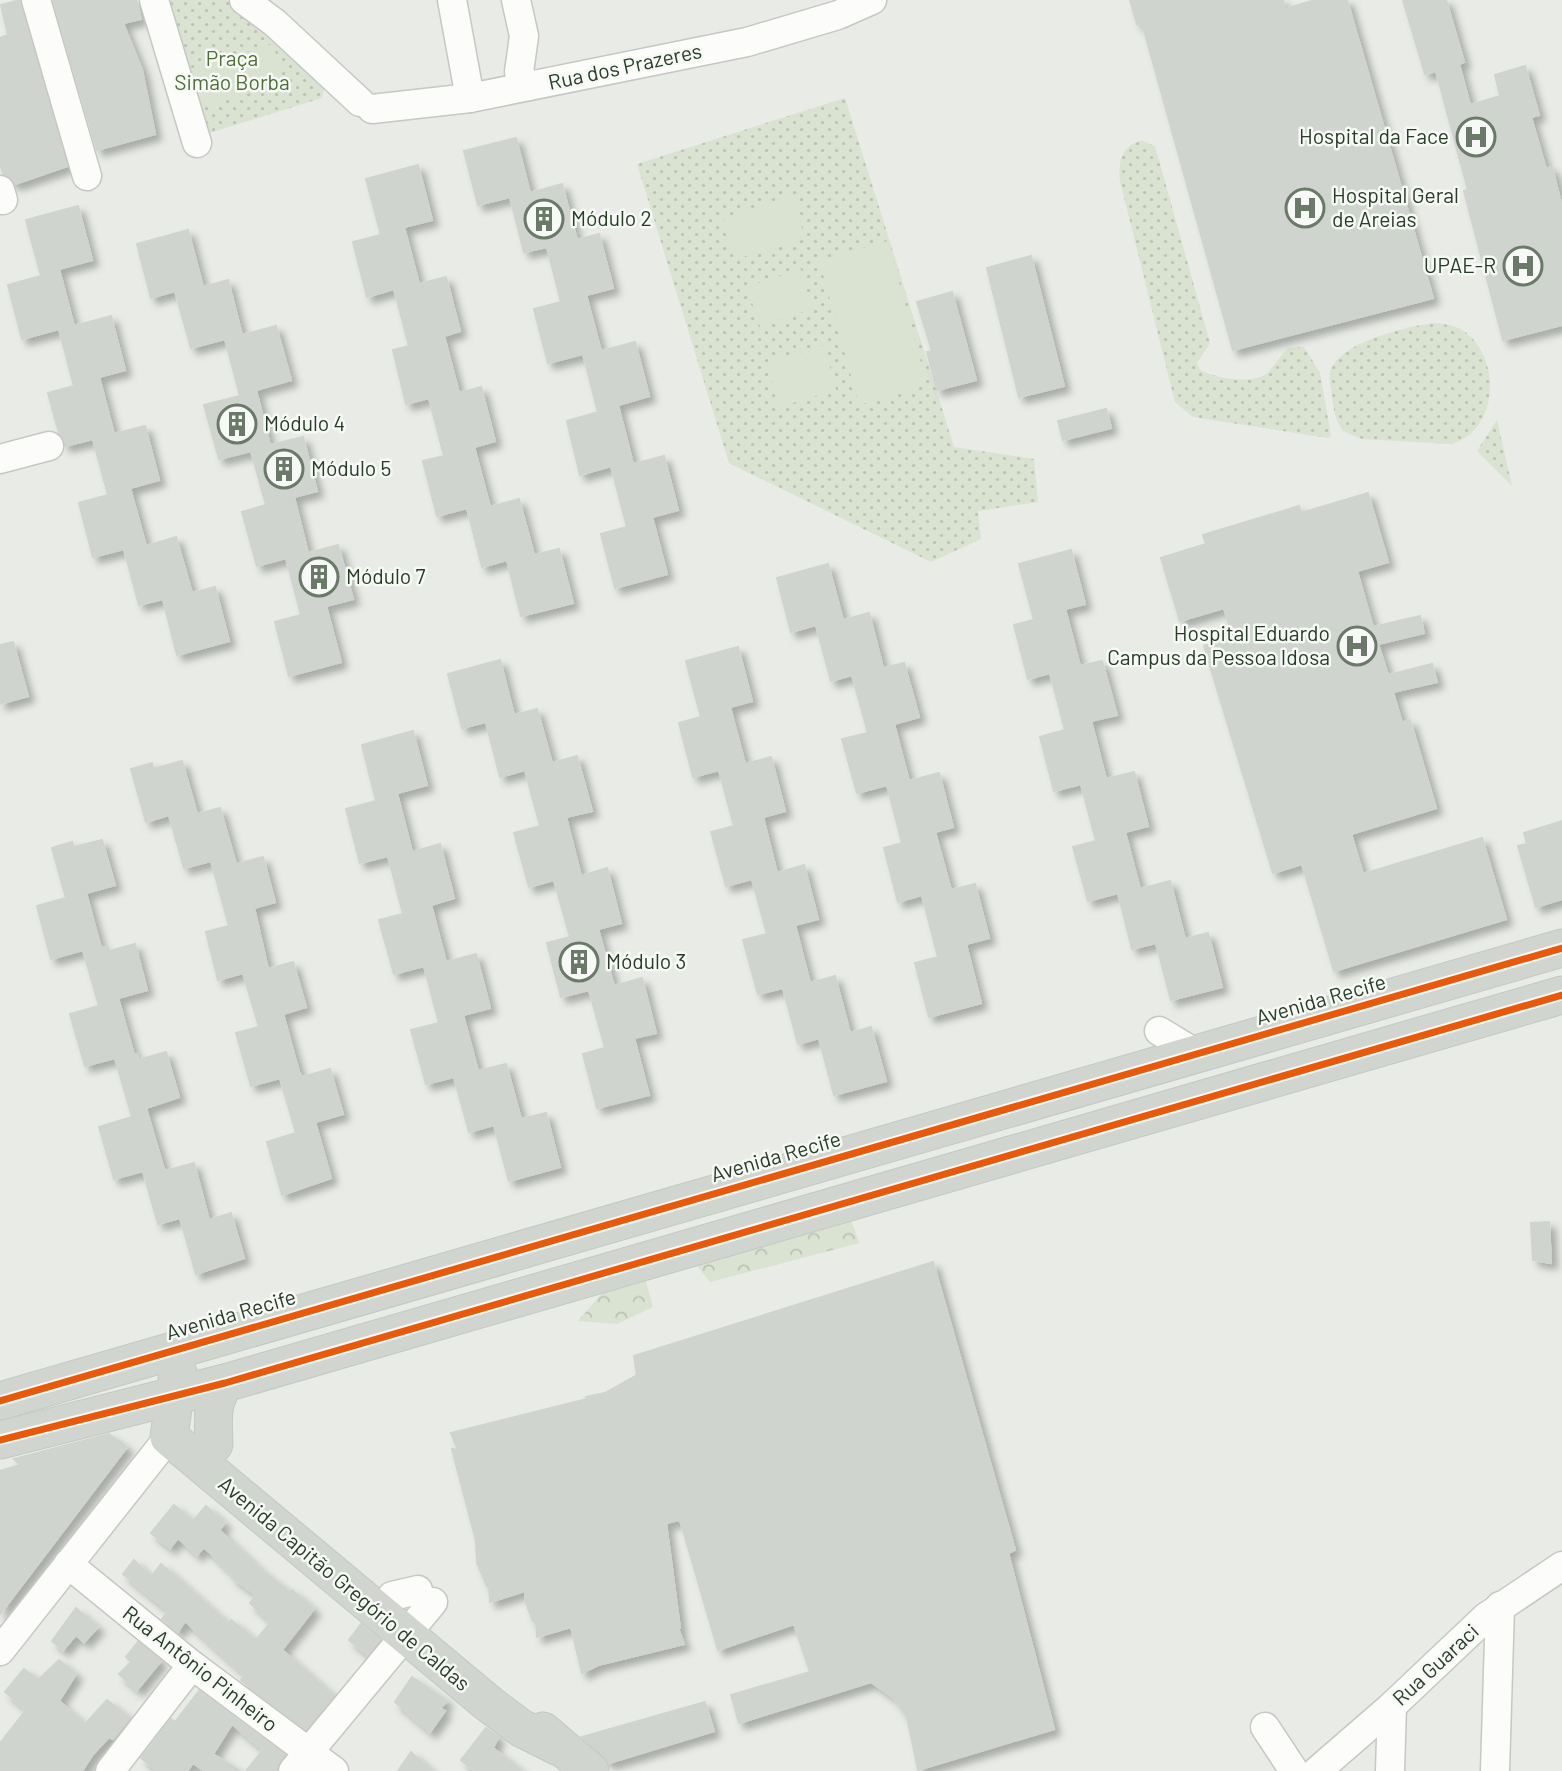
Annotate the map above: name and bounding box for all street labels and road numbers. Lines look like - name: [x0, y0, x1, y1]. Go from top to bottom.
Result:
- street label: Rua dos Prazeres: [546, 37, 704, 94]
- street label: Avenida Recife: [1253, 968, 1388, 1029]
- street label: Avenida Recife: [708, 1125, 843, 1186]
- street label: Avenida Recife: [163, 1283, 298, 1344]
- street label: Avenida Capitão Gregório de Caldas: [214, 1470, 476, 1695]
- street label: Rua Antônio Pinheiro: [118, 1600, 283, 1736]
- street label: Rua Guaraci: [1387, 1618, 1483, 1710]

